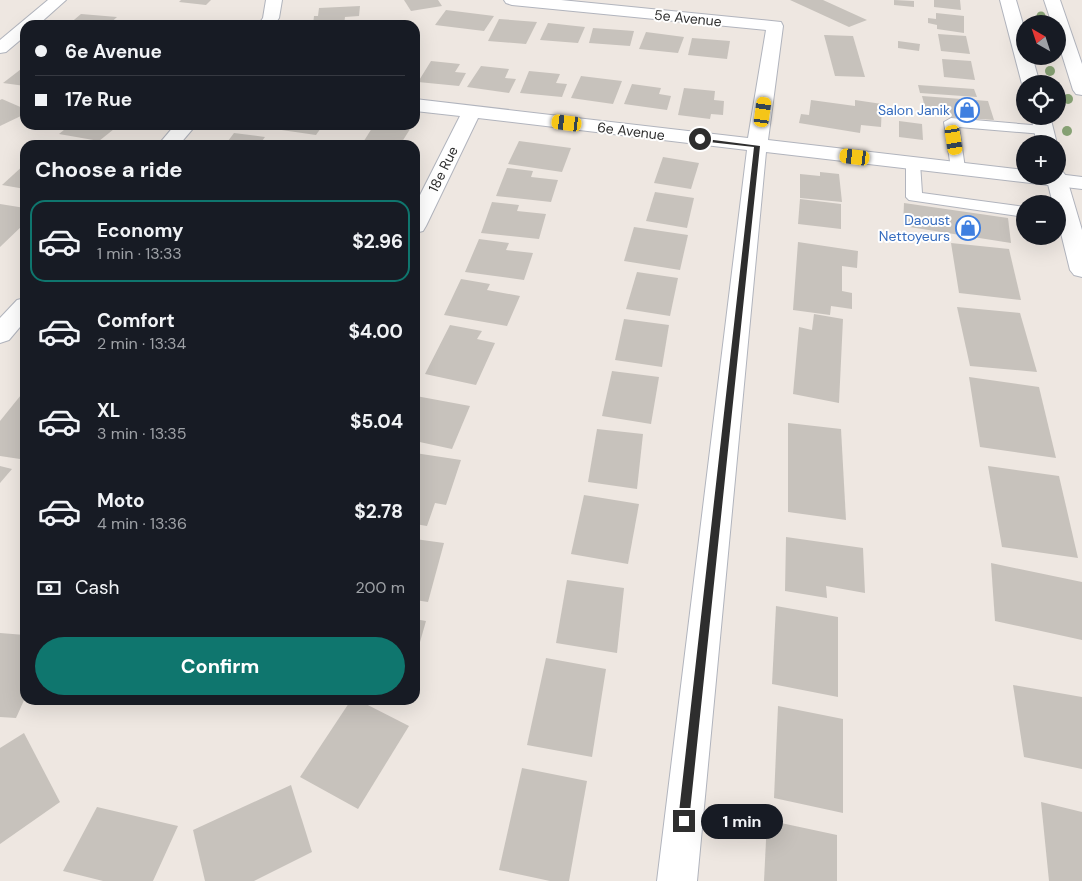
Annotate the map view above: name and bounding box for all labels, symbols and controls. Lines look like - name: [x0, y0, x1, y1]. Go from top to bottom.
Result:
- street label: 5e Avenue: [653, 6, 723, 30]
- north arrow: [1016, 15, 1066, 65]
- map controls: [1016, 15, 1066, 245]
- text: 6e Avenue: [65, 39, 162, 64]
- button: locate: [1016, 75, 1066, 125]
- text: 17e Rue: [65, 87, 132, 112]
- car: [753, 96, 772, 128]
- shop icon: Salon Janik: [954, 97, 980, 123]
- place label: Salon Janik: [878, 101, 950, 119]
- car: [551, 114, 582, 132]
- street label: 6e Avenue: [596, 118, 666, 144]
- car: [944, 124, 963, 156]
- route start: [689, 128, 711, 150]
- button: +: [1016, 135, 1066, 185]
- street label: 18e Rue: [424, 143, 462, 195]
- car: [839, 148, 870, 166]
- text: Choose a ride: [35, 155, 183, 184]
- button: −: [1016, 195, 1066, 245]
- place label: Daoust Nettoyeurs: [879, 211, 950, 245]
- shop icon: Daoust Nettoyeurs: [955, 215, 981, 241]
- text: Economy: [97, 218, 184, 243]
- icon: car: [37, 219, 82, 264]
- text: $2.96: [352, 229, 403, 254]
- text: 1 min · 13:33: [97, 243, 182, 264]
- text: Comfort: [97, 308, 175, 333]
- icon: car: [37, 309, 82, 354]
- text: $4.00: [348, 319, 403, 344]
- text: 2 min · 13:34: [97, 333, 186, 354]
- text: XL: [97, 398, 120, 423]
- icon: car: [37, 399, 82, 444]
- text: $5.04: [350, 409, 403, 434]
- text: 3 min · 13:35: [97, 423, 187, 444]
- text: Moto: [97, 488, 145, 513]
- icon: car: [37, 489, 82, 534]
- text: $2.78: [354, 499, 403, 524]
- text: 4 min · 13:36: [97, 513, 187, 534]
- icon: cash: [35, 574, 63, 602]
- text: Cash: [75, 575, 119, 600]
- text: 200 m: [356, 577, 405, 598]
- button: Confirm: [35, 637, 405, 695]
- callout: 1 min: [702, 804, 784, 838]
- route end: [673, 810, 695, 832]
- text: 1 min: [723, 811, 761, 832]

